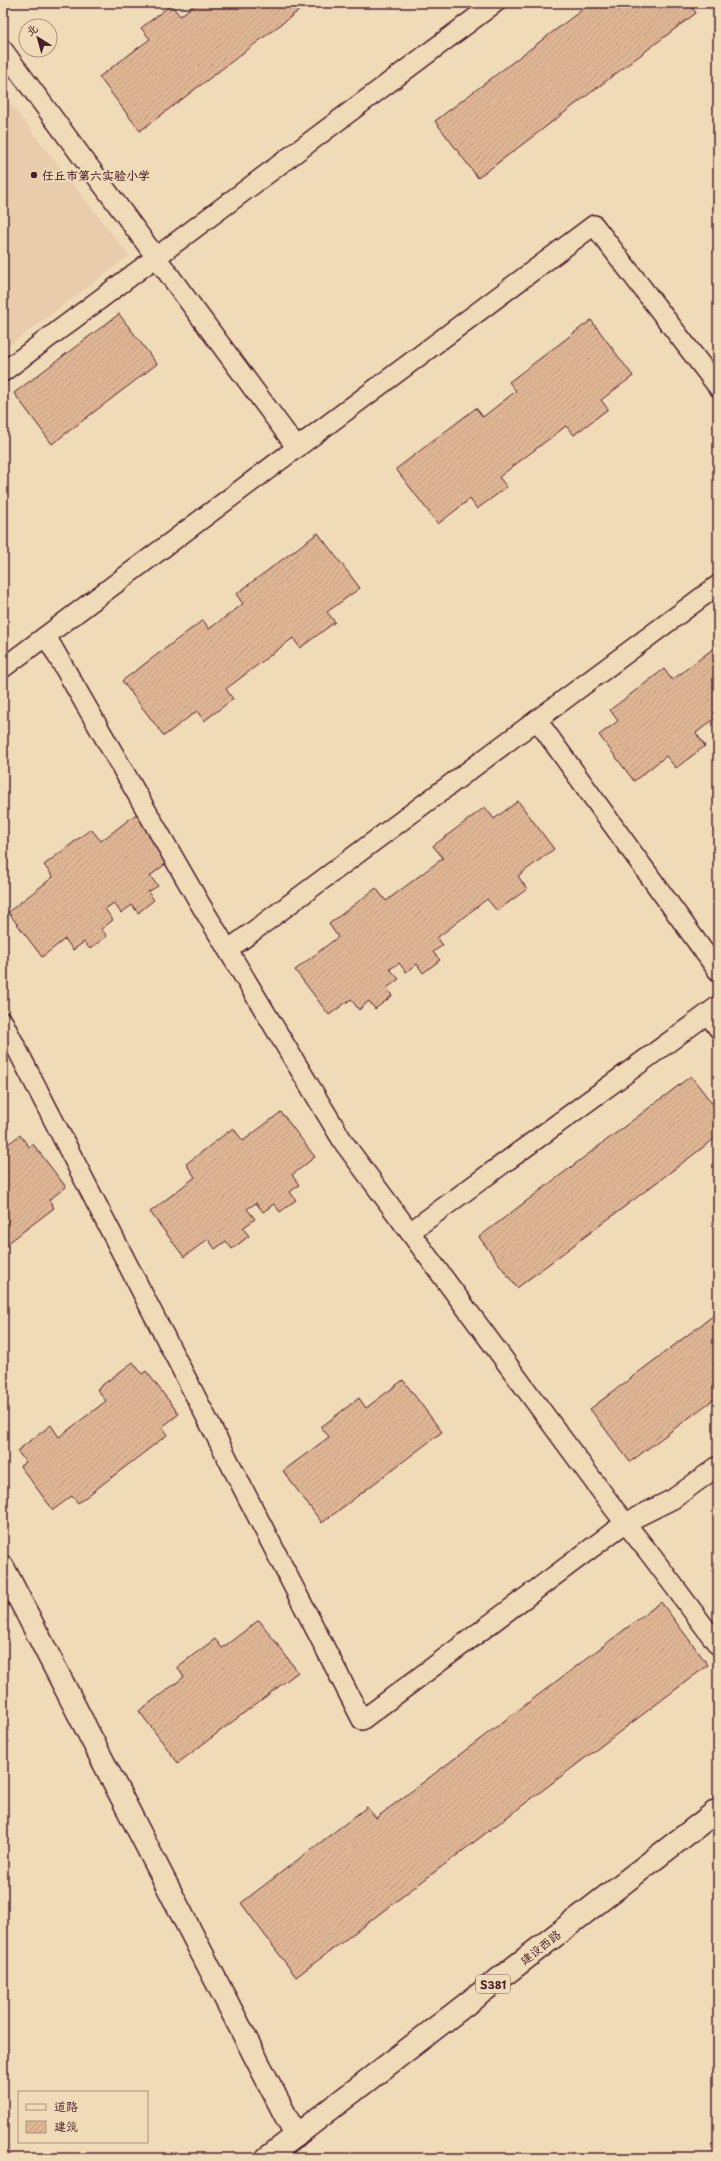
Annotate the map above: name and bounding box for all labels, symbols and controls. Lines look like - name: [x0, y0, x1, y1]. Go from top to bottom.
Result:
- north arrow: [18, 18, 58, 58]
- text: 北: [22, 20, 41, 40]
- place label: 任丘市第六实验小学: [42, 166, 150, 184]
- marker: 任丘市第六实验小学: [29, 170, 39, 180]
- street label: 建设西路: [516, 1925, 564, 1969]
- road number: S381: [476, 1975, 510, 1993]
- legend: [18, 2091, 148, 2143]
- text: 道路: [54, 2097, 78, 2115]
- text: 建筑: [54, 2117, 78, 2135]

